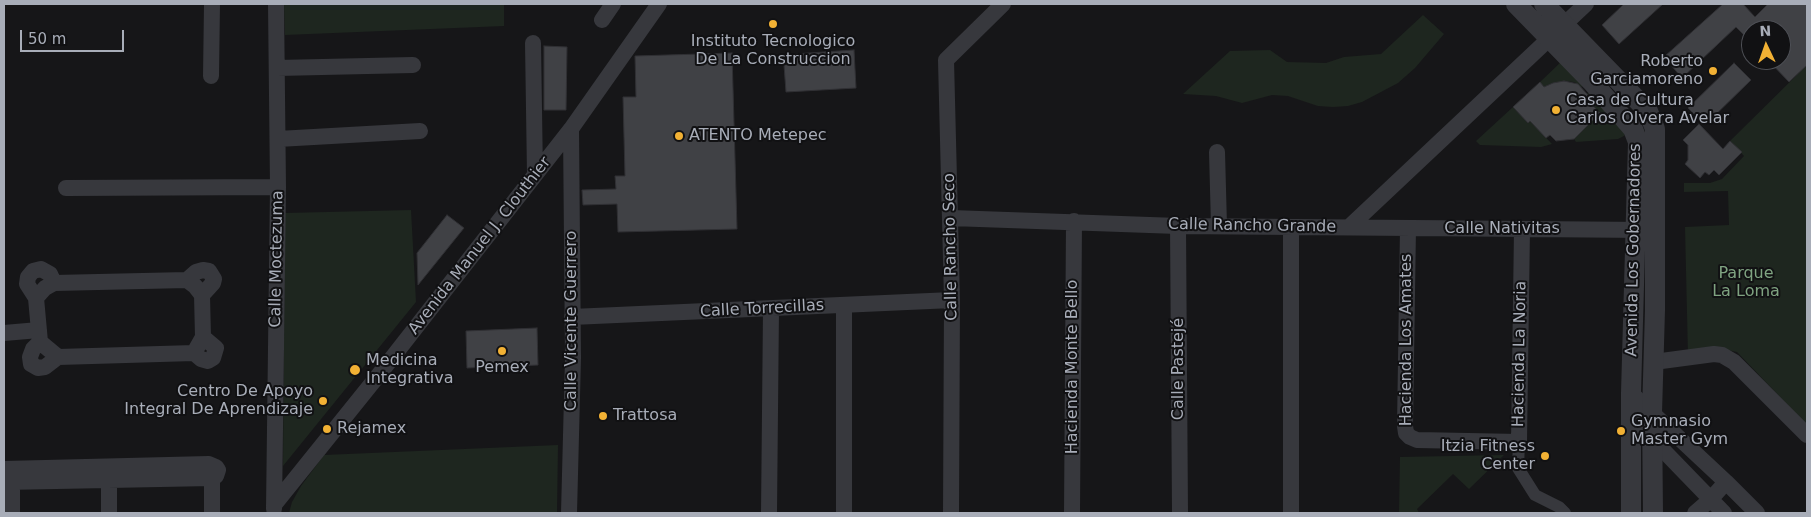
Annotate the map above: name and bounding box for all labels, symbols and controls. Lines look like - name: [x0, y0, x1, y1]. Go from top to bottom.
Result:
- marker: Instituto Tecnologico De La Construccion: [767, 18, 779, 30]
- scale bar: [22, 20, 126, 52]
- north arrow: [1741, 20, 1791, 70]
- text: N: [1759, 23, 1772, 39]
- text: 50 m: [28, 30, 66, 48]
- place label: Instituto Tecnologico De La Construccion: [691, 32, 855, 70]
- place label: Roberto Garciamoreno: [1590, 52, 1703, 90]
- marker: Roberto Garciamoreno: [1707, 65, 1719, 77]
- place label: Casa de Cultura Carlos Olvera Avelar: [1566, 91, 1729, 129]
- marker: Casa de Cultura Carlos Olvera Avelar: [1550, 104, 1562, 116]
- place label: ATENTO Metepec: [689, 126, 827, 146]
- marker: ATENTO Metepec: [673, 130, 685, 142]
- street label: Avenida Los Gobernadores: [1623, 143, 1645, 357]
- street label: Avenida Manuel J. Clouthier: [405, 153, 555, 339]
- street label: Calle Rancho Seco: [940, 173, 962, 321]
- street label: Calle Moctezuma: [266, 190, 288, 328]
- street label: Calle Rancho Grande: [1168, 215, 1336, 237]
- street label: Calle Nativitas: [1444, 219, 1560, 239]
- street label: Calle Vicente Guerrero: [562, 231, 582, 411]
- street label: Hacienda Los Amates: [1397, 254, 1417, 426]
- park label: Parque La Loma: [1712, 264, 1780, 302]
- street label: Hacienda Monte Bello: [1063, 280, 1083, 454]
- street label: Hacienda La Noria: [1509, 281, 1531, 427]
- street label: Calle Torrecillas: [699, 296, 825, 322]
- street label: Calle Pastejé: [1169, 318, 1189, 420]
- marker: Pemex: [496, 345, 508, 357]
- place label: Medicina Integrativa: [366, 351, 454, 389]
- place label: Pemex: [475, 358, 529, 378]
- marker: Medicina Integrativa: [348, 363, 362, 377]
- place label: Centro De Apoyo Integral De Aprendizaje: [124, 382, 313, 420]
- marker: Centro De Apoyo Integral De Aprendizaje: [317, 395, 329, 407]
- place label: Trattosa: [613, 406, 677, 426]
- marker: Trattosa: [597, 410, 609, 422]
- place label: Gymnasio Master Gym: [1631, 412, 1728, 450]
- place label: Rejamex: [337, 419, 406, 439]
- marker: Rejamex: [321, 423, 333, 435]
- marker: Gymnasio Master Gym: [1615, 425, 1627, 437]
- place label: Itzia Fitness Center: [1441, 437, 1535, 475]
- marker: Itzia Fitness Center: [1539, 450, 1551, 462]

